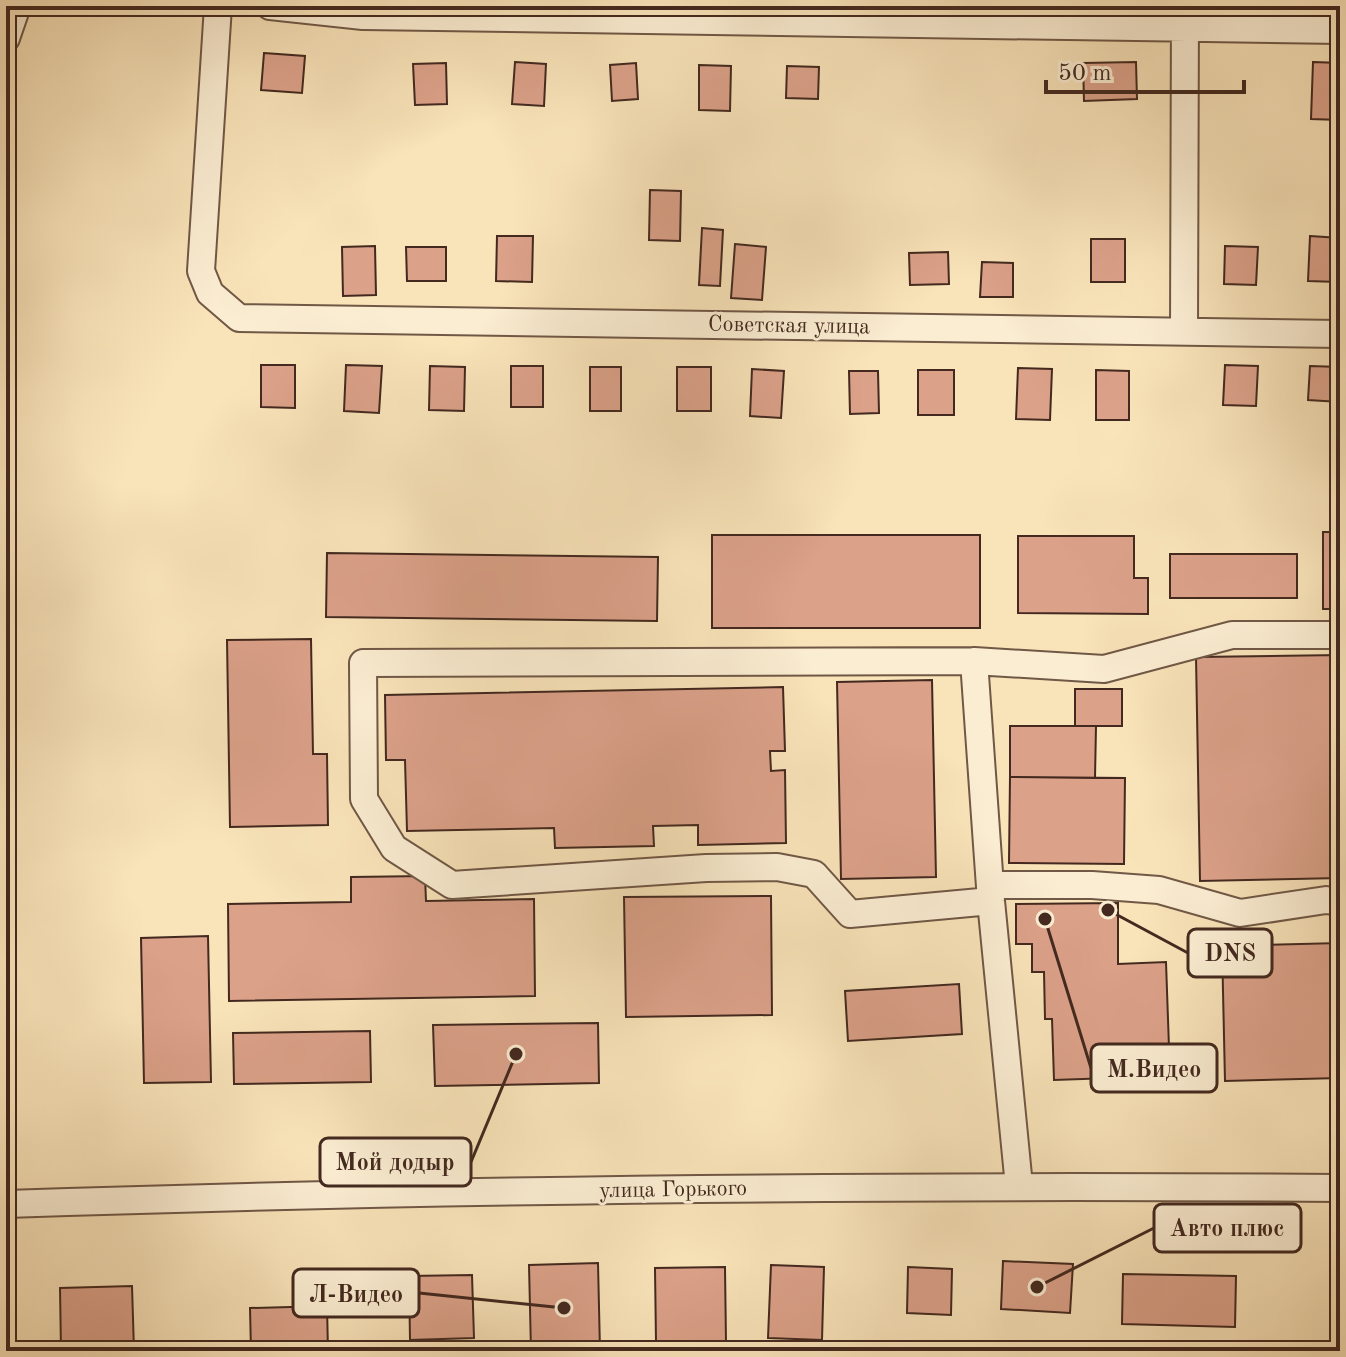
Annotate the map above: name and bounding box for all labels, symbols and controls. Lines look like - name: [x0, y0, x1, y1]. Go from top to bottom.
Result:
- scale bar: [1046, 44, 1244, 94]
- text: 50 m: [1058, 62, 1112, 86]
- street label: Советская улица: [708, 314, 870, 338]
- callout: DNS: [1188, 929, 1272, 977]
- text: DNS: [1204, 943, 1256, 967]
- callout: М.Видео: [1091, 1044, 1217, 1092]
- text: М.Видео: [1107, 1059, 1201, 1083]
- callout: Мой додыр: [320, 1138, 471, 1186]
- text: Мой додыр: [335, 1152, 455, 1176]
- street label: улица Горького: [599, 1178, 747, 1202]
- callout: Авто плюс: [1154, 1204, 1301, 1252]
- text: Авто плюс: [1170, 1218, 1284, 1242]
- callout: Л-Видео: [293, 1269, 419, 1317]
- text: Л-Видео: [309, 1284, 403, 1308]

